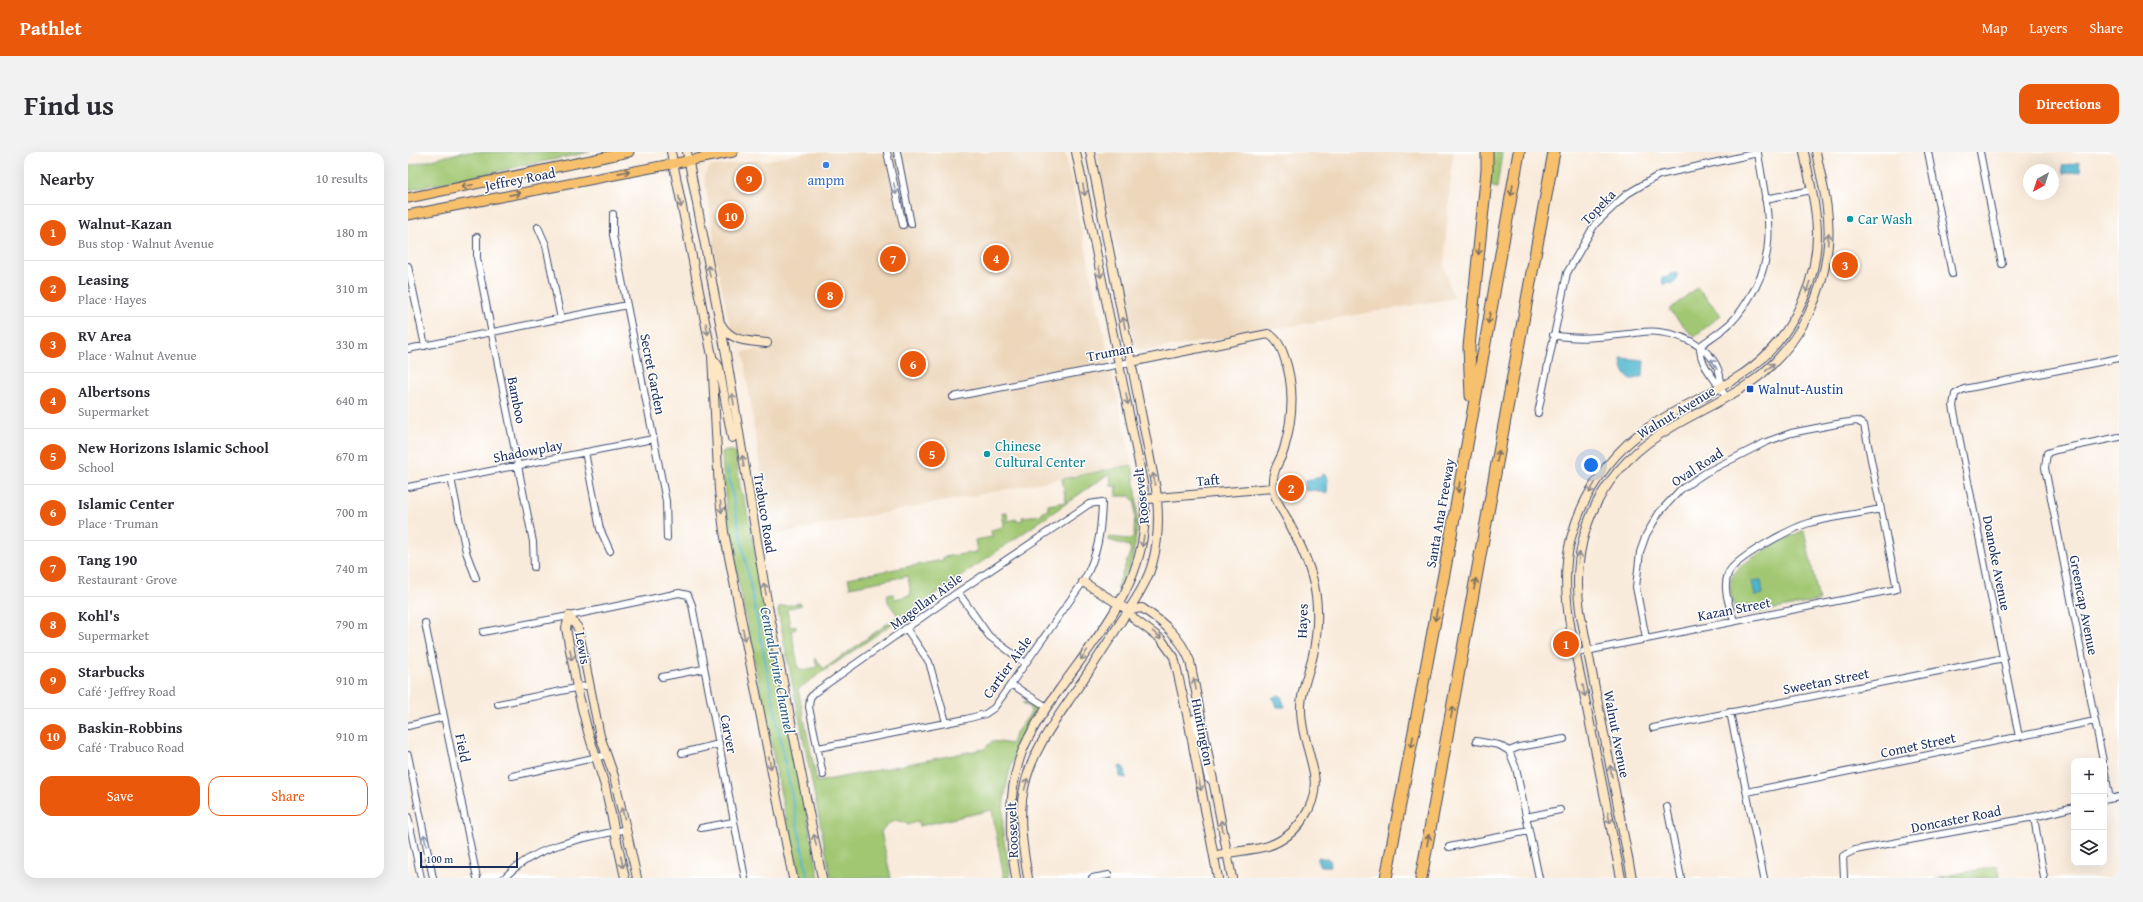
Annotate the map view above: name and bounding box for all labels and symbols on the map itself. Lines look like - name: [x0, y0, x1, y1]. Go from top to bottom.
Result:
- marker: ampm: [821, 160, 831, 170]
- street label: Jeffrey Road: [481, 162, 557, 196]
- pin: 9: [736, 164, 762, 194]
- north arrow: [2023, 164, 2059, 200]
- one-way arrow: [617, 168, 630, 176]
- place label: ampm: [807, 170, 845, 190]
- one-way arrow: [461, 182, 474, 190]
- one-way arrow: [891, 182, 899, 195]
- one-way arrow: [1080, 183, 1088, 196]
- one-way arrow: [1508, 184, 1516, 197]
- street label: Topeka: [1576, 185, 1620, 229]
- one-way arrow: [508, 190, 521, 198]
- one-way arrow: [677, 195, 685, 208]
- pin: 10: [718, 201, 744, 231]
- place label: Car Wash: [1858, 209, 1913, 229]
- marker: Car Wash: [1845, 214, 1855, 224]
- one-way arrow: [1824, 233, 1832, 246]
- one-way arrow: [1475, 242, 1483, 255]
- pin: 4: [983, 243, 1009, 273]
- pin: 7: [880, 244, 906, 274]
- pin: 3: [1832, 250, 1858, 280]
- one-way arrow: [705, 265, 713, 278]
- one-way arrow: [1097, 265, 1105, 278]
- pin: 8: [817, 280, 843, 310]
- one-way arrow: [1804, 280, 1811, 293]
- one-way arrow: [1485, 311, 1493, 324]
- one-way arrow: [1119, 317, 1127, 330]
- one-way arrow: [704, 322, 712, 335]
- street label: Secret Garden: [635, 332, 671, 416]
- street label: Truman: [1085, 338, 1135, 366]
- pin: 6: [900, 349, 926, 379]
- one-way arrow: [1710, 358, 1718, 370]
- one-way arrow: [1765, 362, 1775, 371]
- street label: Bamboo: [503, 375, 531, 425]
- place label: Walnut-Austin: [1758, 379, 1844, 399]
- street label: Walnut Avenue: [1633, 380, 1719, 443]
- marker: Walnut-Austin: [1745, 384, 1755, 394]
- one-way arrow: [1123, 392, 1131, 405]
- one-way arrow: [729, 393, 737, 406]
- street label: Shadowplay: [491, 434, 565, 468]
- place label: Chinese Cultural Center: [995, 436, 1085, 472]
- pin: 5: [919, 439, 945, 469]
- street label: Oval Road: [1667, 443, 1727, 491]
- marker: Chinese Cultural Center: [982, 449, 992, 459]
- one-way arrow: [1494, 450, 1502, 463]
- one-way arrow: [739, 454, 747, 467]
- your location: [1581, 455, 1601, 475]
- street label: Santa Ana Freeway: [1421, 457, 1459, 569]
- street label: Roosevelt: [1128, 467, 1154, 525]
- street label: Taft: [1195, 469, 1221, 491]
- street label: Trabuco Road: [749, 472, 781, 555]
- one-way arrow: [1150, 473, 1158, 486]
- pin: 2: [1278, 473, 1304, 503]
- one-way arrow: [1455, 480, 1463, 493]
- one-way arrow: [1587, 482, 1595, 494]
- one-way arrow: [717, 500, 725, 513]
- street label: Doanoke Avenue: [1978, 514, 2016, 613]
- one-way arrow: [1139, 534, 1147, 547]
- one-way arrow: [1575, 552, 1583, 565]
- street label: Greencap Avenue: [2065, 553, 2104, 657]
- street label: Magellan Aisle: [886, 568, 967, 634]
- one-way arrow: [1471, 578, 1479, 591]
- one-way arrow: [760, 583, 768, 596]
- street label: Kazan Street: [1696, 592, 1772, 626]
- street label: Hayes: [1291, 603, 1313, 639]
- water label: Central Irvine Channel: [755, 605, 801, 735]
- one-way arrow: [1432, 608, 1440, 621]
- one-way arrow: [741, 628, 749, 641]
- pin: 1: [1553, 629, 1579, 659]
- street label: Lewis: [570, 630, 596, 666]
- street label: Cartier Aisle: [978, 631, 1037, 702]
- one-way arrow: [1152, 631, 1162, 640]
- one-way arrow: [567, 648, 575, 661]
- one-way arrow: [1080, 649, 1088, 660]
- street label: Sweetan Street: [1781, 663, 1871, 699]
- one-way arrow: [1191, 678, 1199, 691]
- one-way arrow: [1580, 684, 1588, 697]
- street label: Walnut Avenue: [1599, 689, 1635, 780]
- street label: Huntington: [1187, 697, 1219, 768]
- one-way arrow: [1448, 706, 1456, 719]
- street label: Carver: [715, 713, 743, 755]
- street label: Comet Street: [1879, 727, 1957, 763]
- street label: Field: [450, 732, 476, 765]
- one-way arrow: [1407, 736, 1415, 749]
- one-way arrow: [766, 756, 774, 769]
- one-way arrow: [1607, 765, 1615, 778]
- one-way arrow: [1022, 778, 1030, 791]
- one-way arrow: [1197, 778, 1205, 791]
- street label: Doncaster Road: [1909, 800, 2003, 838]
- street label: Roosevelt: [1001, 801, 1023, 859]
- one-way arrow: [618, 806, 626, 819]
- one-way arrow: [1605, 812, 1613, 825]
- one-way arrow: [1218, 820, 1226, 833]
- one-way arrow: [421, 834, 429, 847]
- one-way arrow: [810, 834, 818, 847]
- one-way arrow: [1425, 834, 1433, 847]
- scale bar: [420, 850, 518, 869]
- one-way arrow: [618, 855, 626, 868]

